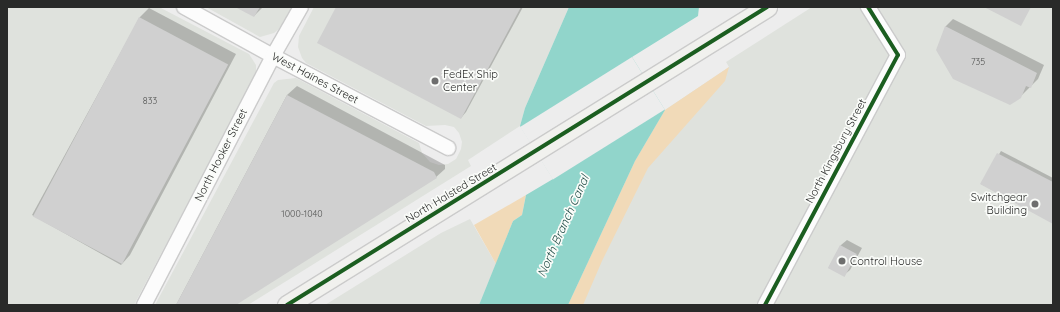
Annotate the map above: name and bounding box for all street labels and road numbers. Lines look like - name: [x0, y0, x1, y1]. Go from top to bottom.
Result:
- street label: West Haines Street: [269, 50, 361, 106]
- street label: North Kingsbury Street: [803, 97, 869, 205]
- street label: North Hooker Street: [192, 106, 250, 204]
- street label: North Halsted Street: [403, 161, 499, 225]

